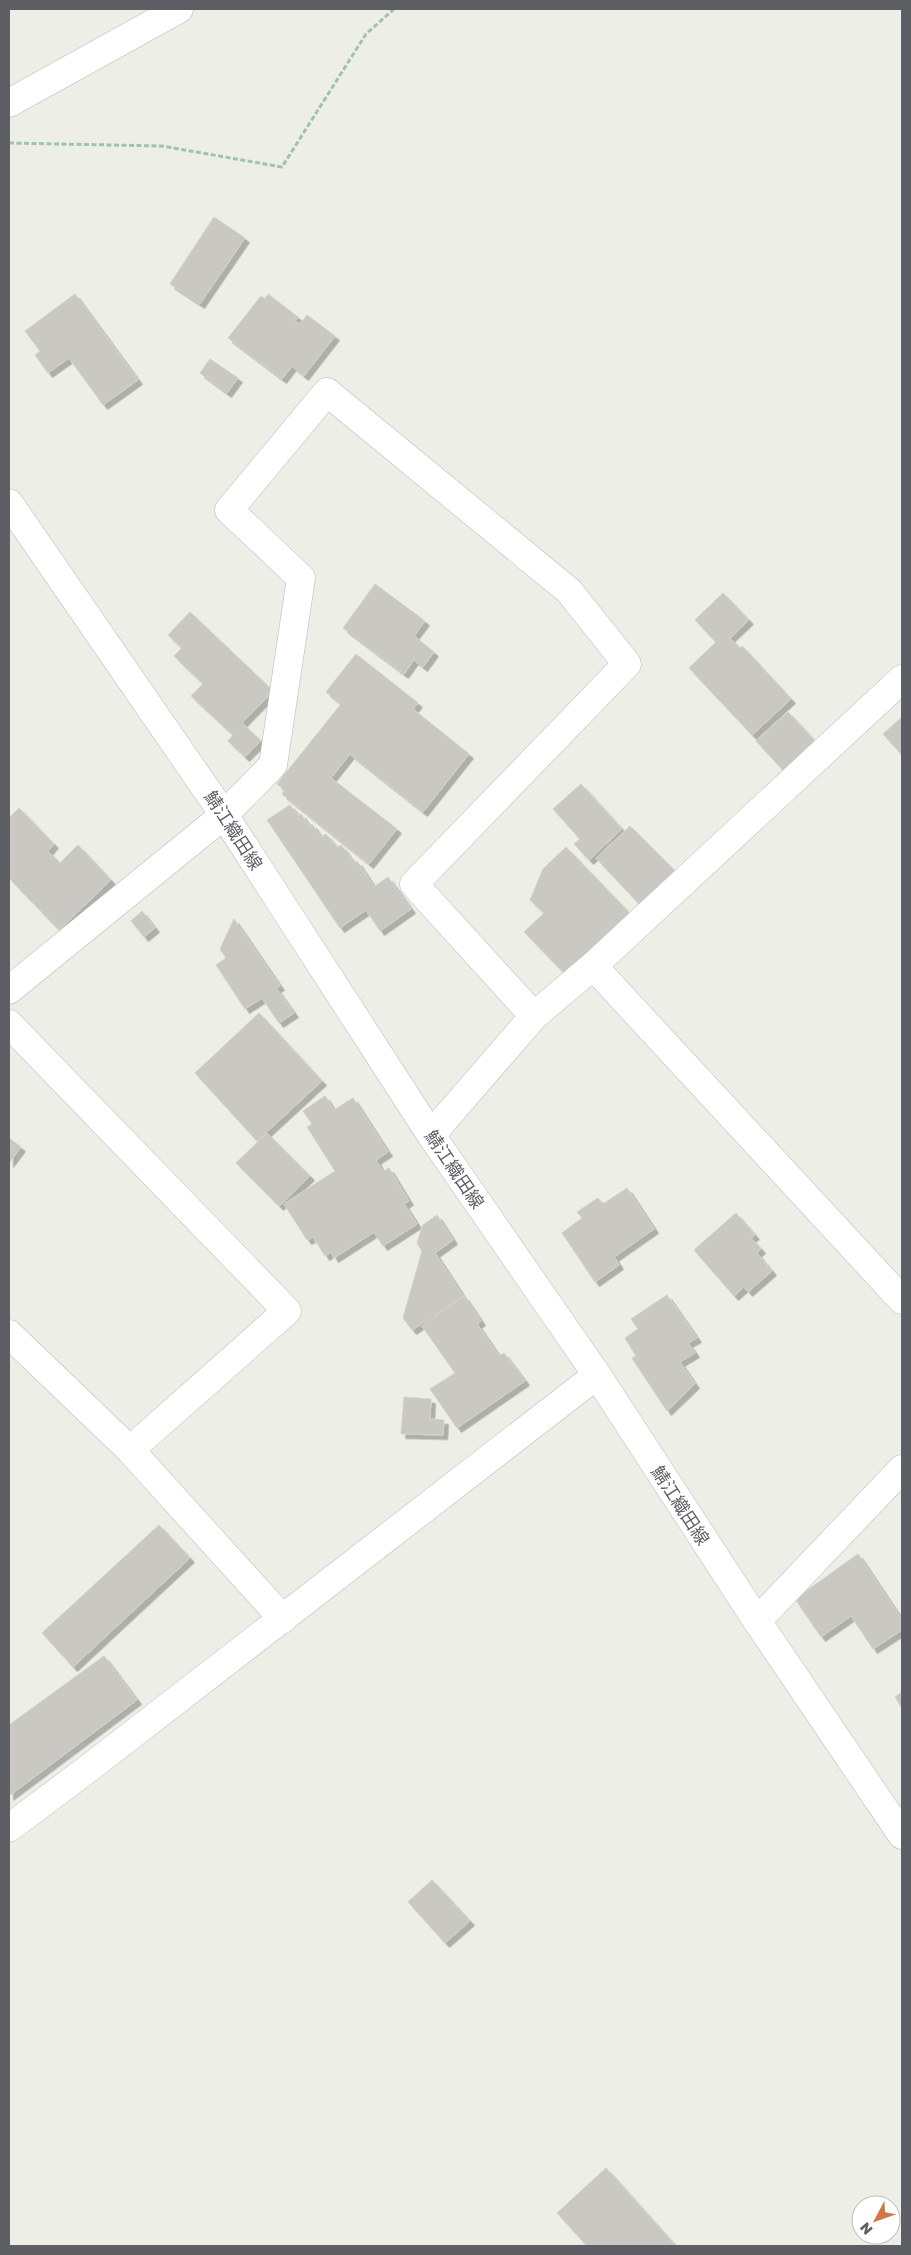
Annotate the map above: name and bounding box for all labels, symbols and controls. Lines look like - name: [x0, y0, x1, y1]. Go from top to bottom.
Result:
- street label: 鯖江織田線: [200, 786, 268, 874]
- street label: 鯖江織田線: [421, 1126, 489, 1212]
- street label: 鯖江織田線: [647, 1461, 715, 1549]
- north arrow: [851, 2195, 901, 2245]
- text: N: [856, 2219, 876, 2238]

